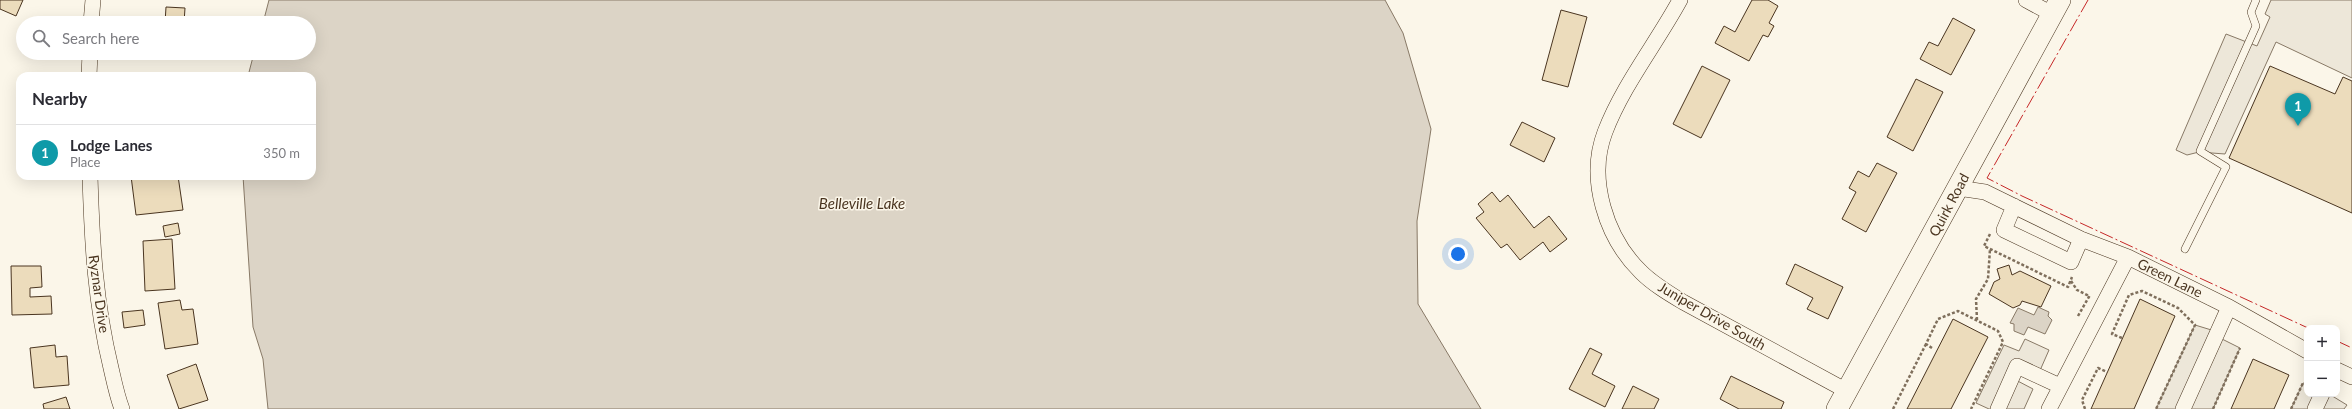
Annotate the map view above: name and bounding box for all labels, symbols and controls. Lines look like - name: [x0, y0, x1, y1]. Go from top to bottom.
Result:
- search box: [16, 16, 316, 60]
- icon: search: [30, 27, 52, 49]
- text: Search here: [62, 29, 139, 47]
- text: Nearby: [32, 88, 87, 109]
- pin: 1: [2285, 93, 2311, 126]
- text: Lodge Lanes: [70, 136, 152, 154]
- text: 1: [41, 145, 49, 161]
- text: 350 m: [263, 145, 300, 161]
- text: Place: [70, 154, 100, 170]
- street label: Quirk Road: [1925, 170, 1972, 239]
- water label: Belleville Lake: [819, 194, 905, 212]
- your location: [1448, 244, 1468, 264]
- street label: Ryznar Drive: [86, 254, 113, 334]
- street label: Green Lane: [2135, 254, 2206, 301]
- street label: Juniper Drive South: [1655, 278, 1769, 353]
- map controls: [2304, 325, 2340, 397]
- button: +: [2304, 325, 2340, 361]
- button: −: [2304, 361, 2340, 397]

